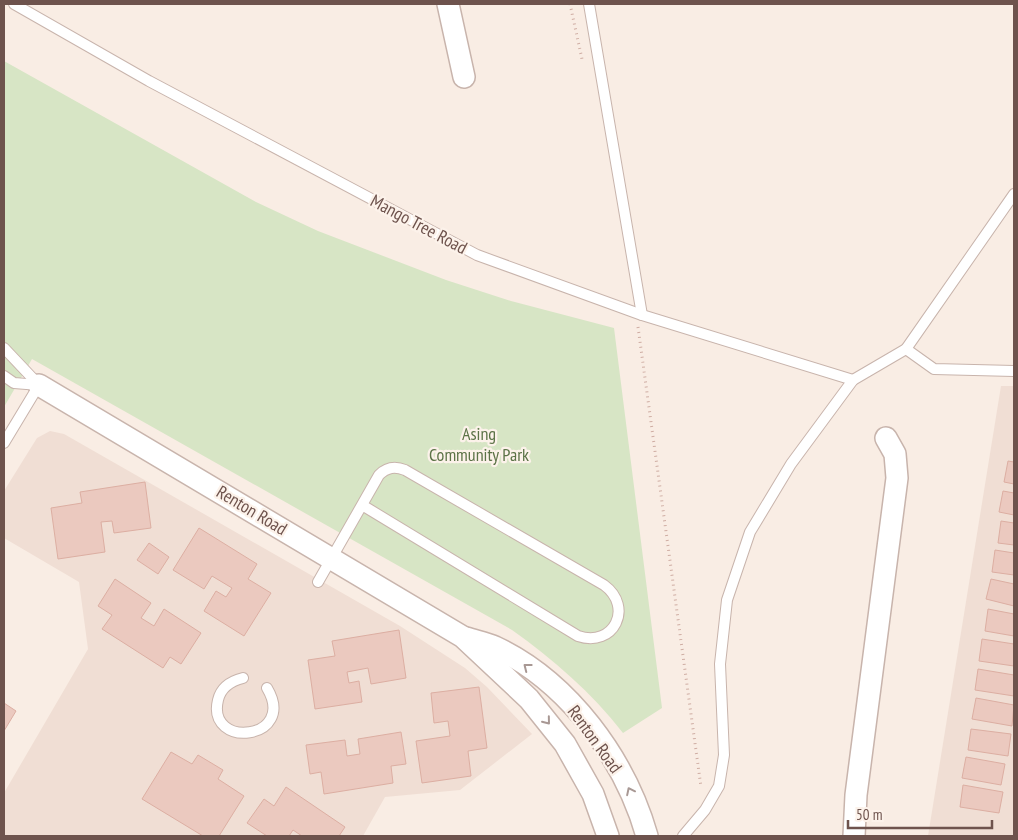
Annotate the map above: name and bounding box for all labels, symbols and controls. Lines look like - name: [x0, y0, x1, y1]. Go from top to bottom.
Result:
- street label: Mango Tree Road: [367, 189, 471, 259]
- park label: Asing Community Park: [429, 422, 529, 466]
- street label: Renton Road: [213, 480, 291, 540]
- one-way arrow: [524, 665, 533, 673]
- street label: Renton Road: [563, 701, 627, 777]
- one-way arrow: [542, 715, 551, 724]
- one-way arrow: [625, 787, 636, 796]
- scale bar: [848, 798, 992, 830]
- text: 50 m: [856, 805, 882, 824]

